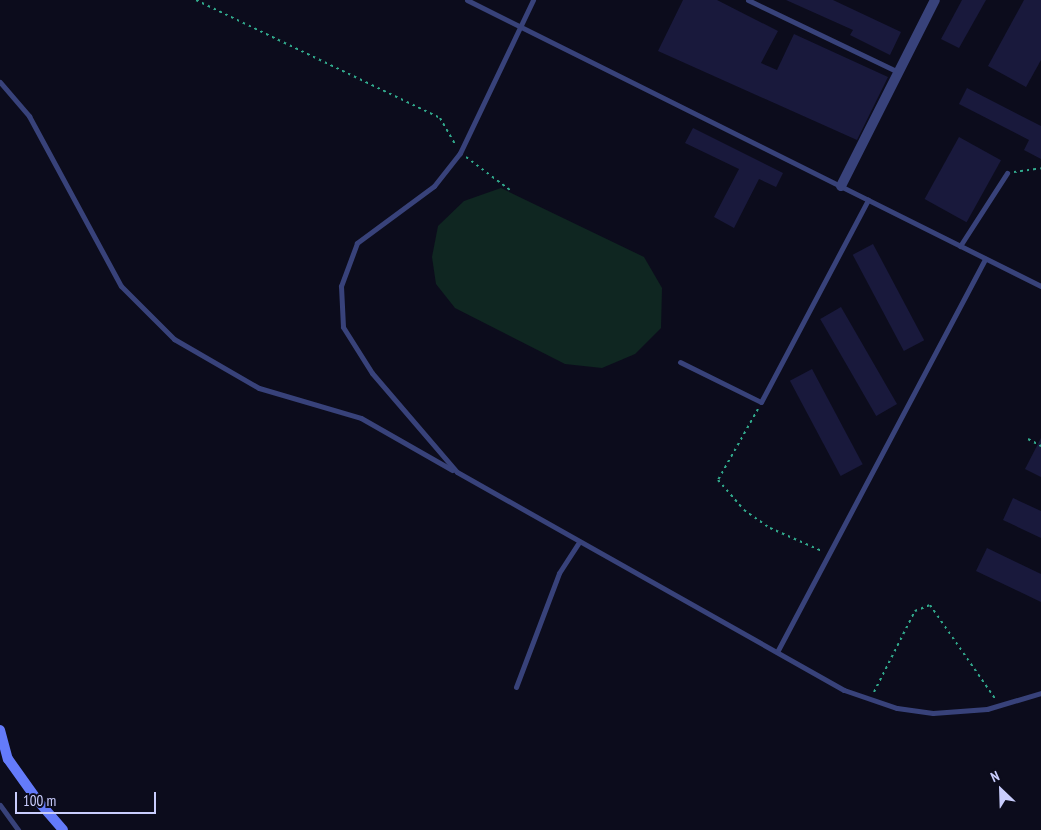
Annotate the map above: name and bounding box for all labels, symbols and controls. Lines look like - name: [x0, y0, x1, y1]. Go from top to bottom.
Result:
- north arrow: [976, 765, 1026, 815]
- text: N: [988, 767, 1002, 786]
- scale bar: [18, 782, 159, 814]
- text: 100 m: [23, 791, 56, 810]

